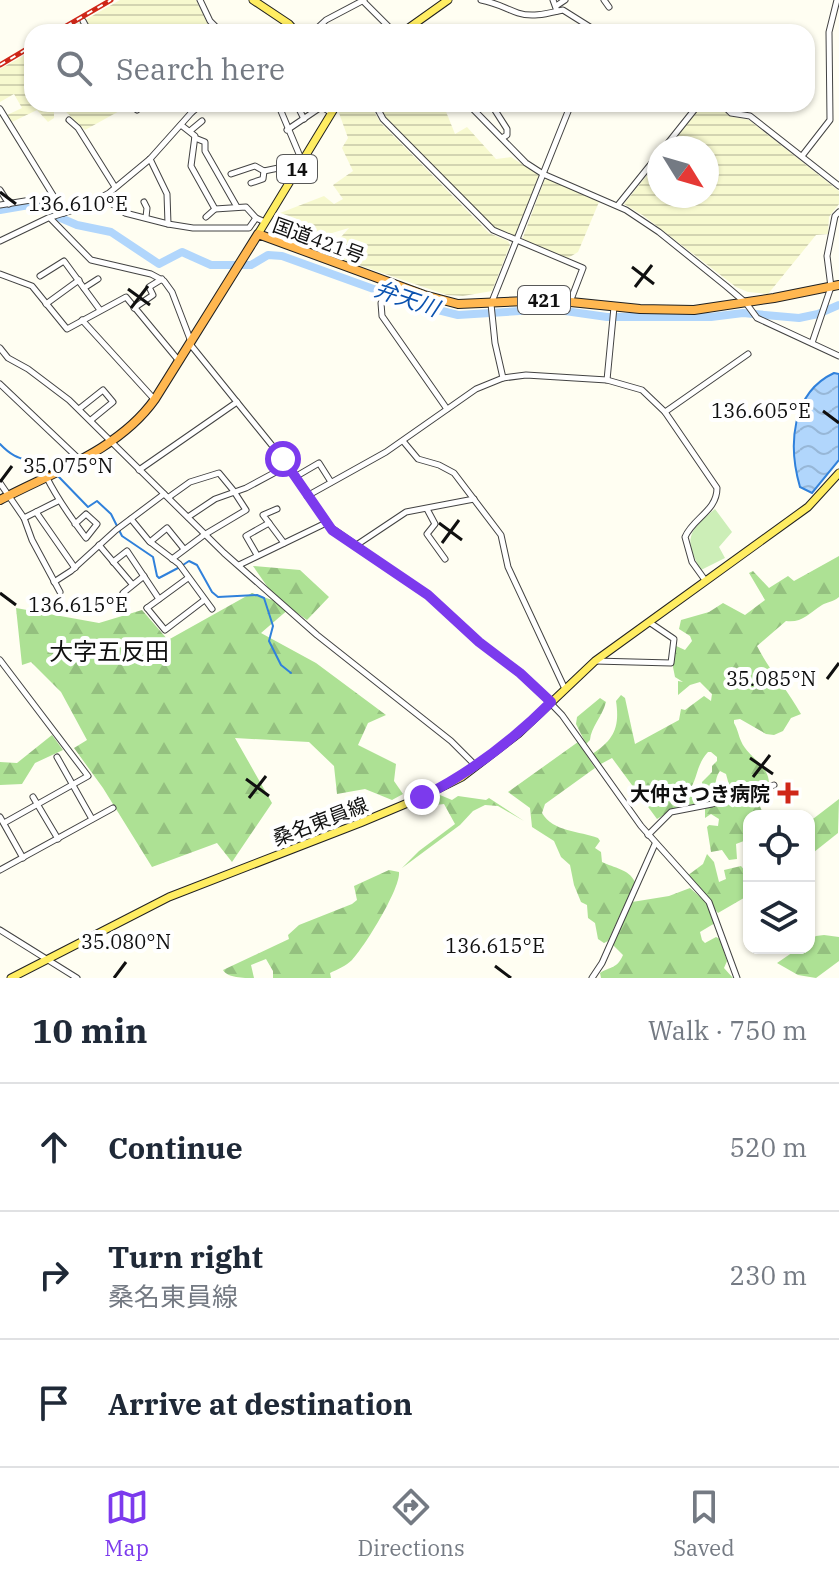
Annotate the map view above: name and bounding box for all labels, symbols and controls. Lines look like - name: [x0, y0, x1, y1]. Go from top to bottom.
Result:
- search box: [24, 24, 815, 112]
- icon: search: [52, 46, 96, 90]
- text: Search here: [116, 49, 285, 88]
- north arrow: [647, 136, 719, 208]
- road number: 14: [277, 155, 317, 183]
- text: 136.610°E: [28, 190, 128, 217]
- street label: 国道421号: [269, 211, 369, 269]
- water label: 弁天川: [371, 274, 445, 323]
- road number: 421: [518, 286, 570, 314]
- text: 136.605°E: [711, 397, 811, 424]
- route start: [265, 441, 301, 477]
- text: 35.075°N: [23, 452, 113, 479]
- text: 136.615°E: [28, 591, 128, 618]
- district label: 大字五反田: [49, 635, 169, 667]
- text: 35.085°N: [726, 665, 816, 692]
- route end: [404, 779, 440, 815]
- place label: 大仲さつき病院: [630, 780, 770, 807]
- marker: 大仲さつき病院: [777, 782, 799, 804]
- street label: 桑名東員線: [268, 790, 372, 852]
- map controls: [743, 810, 815, 954]
- button: locate: [743, 810, 815, 882]
- button: layers: [743, 882, 815, 954]
- text: 35.080°N: [81, 928, 171, 955]
- text: 136.615°E: [445, 932, 545, 959]
- text: 10 min: [32, 1008, 148, 1052]
- text: Walk · 750 m: [648, 1013, 807, 1047]
- icon: ahead: [32, 1125, 76, 1169]
- text: Continue: [108, 1128, 243, 1167]
- text: 520 m: [729, 1130, 807, 1164]
- text: Turn right: [108, 1237, 263, 1276]
- icon: right: [32, 1253, 76, 1297]
- text: 230 m: [729, 1258, 807, 1292]
- text: 桑名東員線: [108, 1279, 238, 1313]
- icon: arrive: [32, 1381, 76, 1425]
- text: Arrive at destination: [108, 1384, 413, 1423]
- tab: Map: [104, 1485, 149, 1562]
- tab: Directions: [357, 1485, 465, 1562]
- tab: Saved: [673, 1485, 735, 1562]

